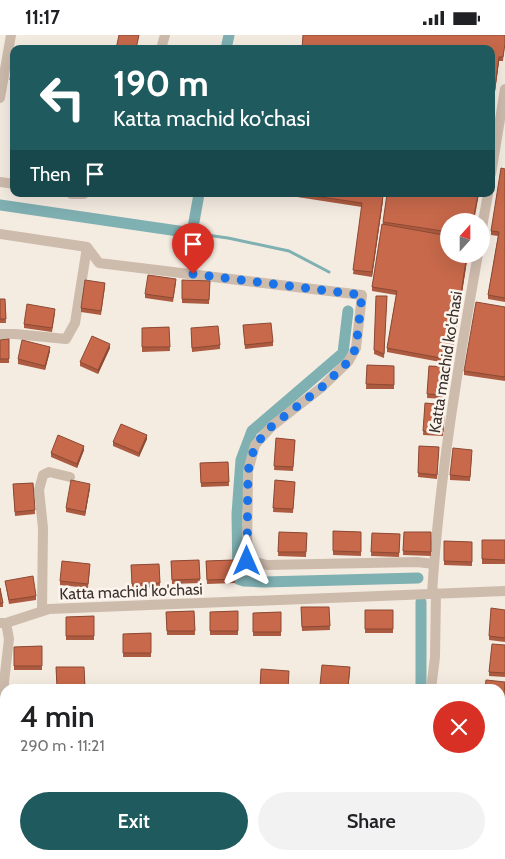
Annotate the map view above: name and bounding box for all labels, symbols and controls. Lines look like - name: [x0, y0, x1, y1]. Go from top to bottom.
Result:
- text: 11:17: [25, 6, 60, 29]
- text: 190 m: [113, 62, 209, 105]
- icon: left: [30, 65, 95, 130]
- text: Katta machid ko'chasi: [113, 105, 310, 132]
- icon: arrive: [81, 160, 109, 188]
- text: Then: [30, 163, 71, 186]
- north arrow: [440, 213, 490, 263]
- map controls: [440, 213, 490, 263]
- pin: [172, 223, 214, 274]
- icon: arrive: [179, 230, 207, 258]
- street label: Katta machid ko'chasi: [425, 290, 466, 434]
- position arrow: [220, 534, 272, 586]
- street label: Katta machid ko'chasi: [59, 580, 203, 603]
- text: 4 min: [20, 698, 95, 735]
- button: close: [433, 701, 485, 753]
- text: 290 m · 11:21: [20, 736, 105, 755]
- button: Exit: [20, 792, 248, 850]
- button: Share: [258, 792, 485, 850]

